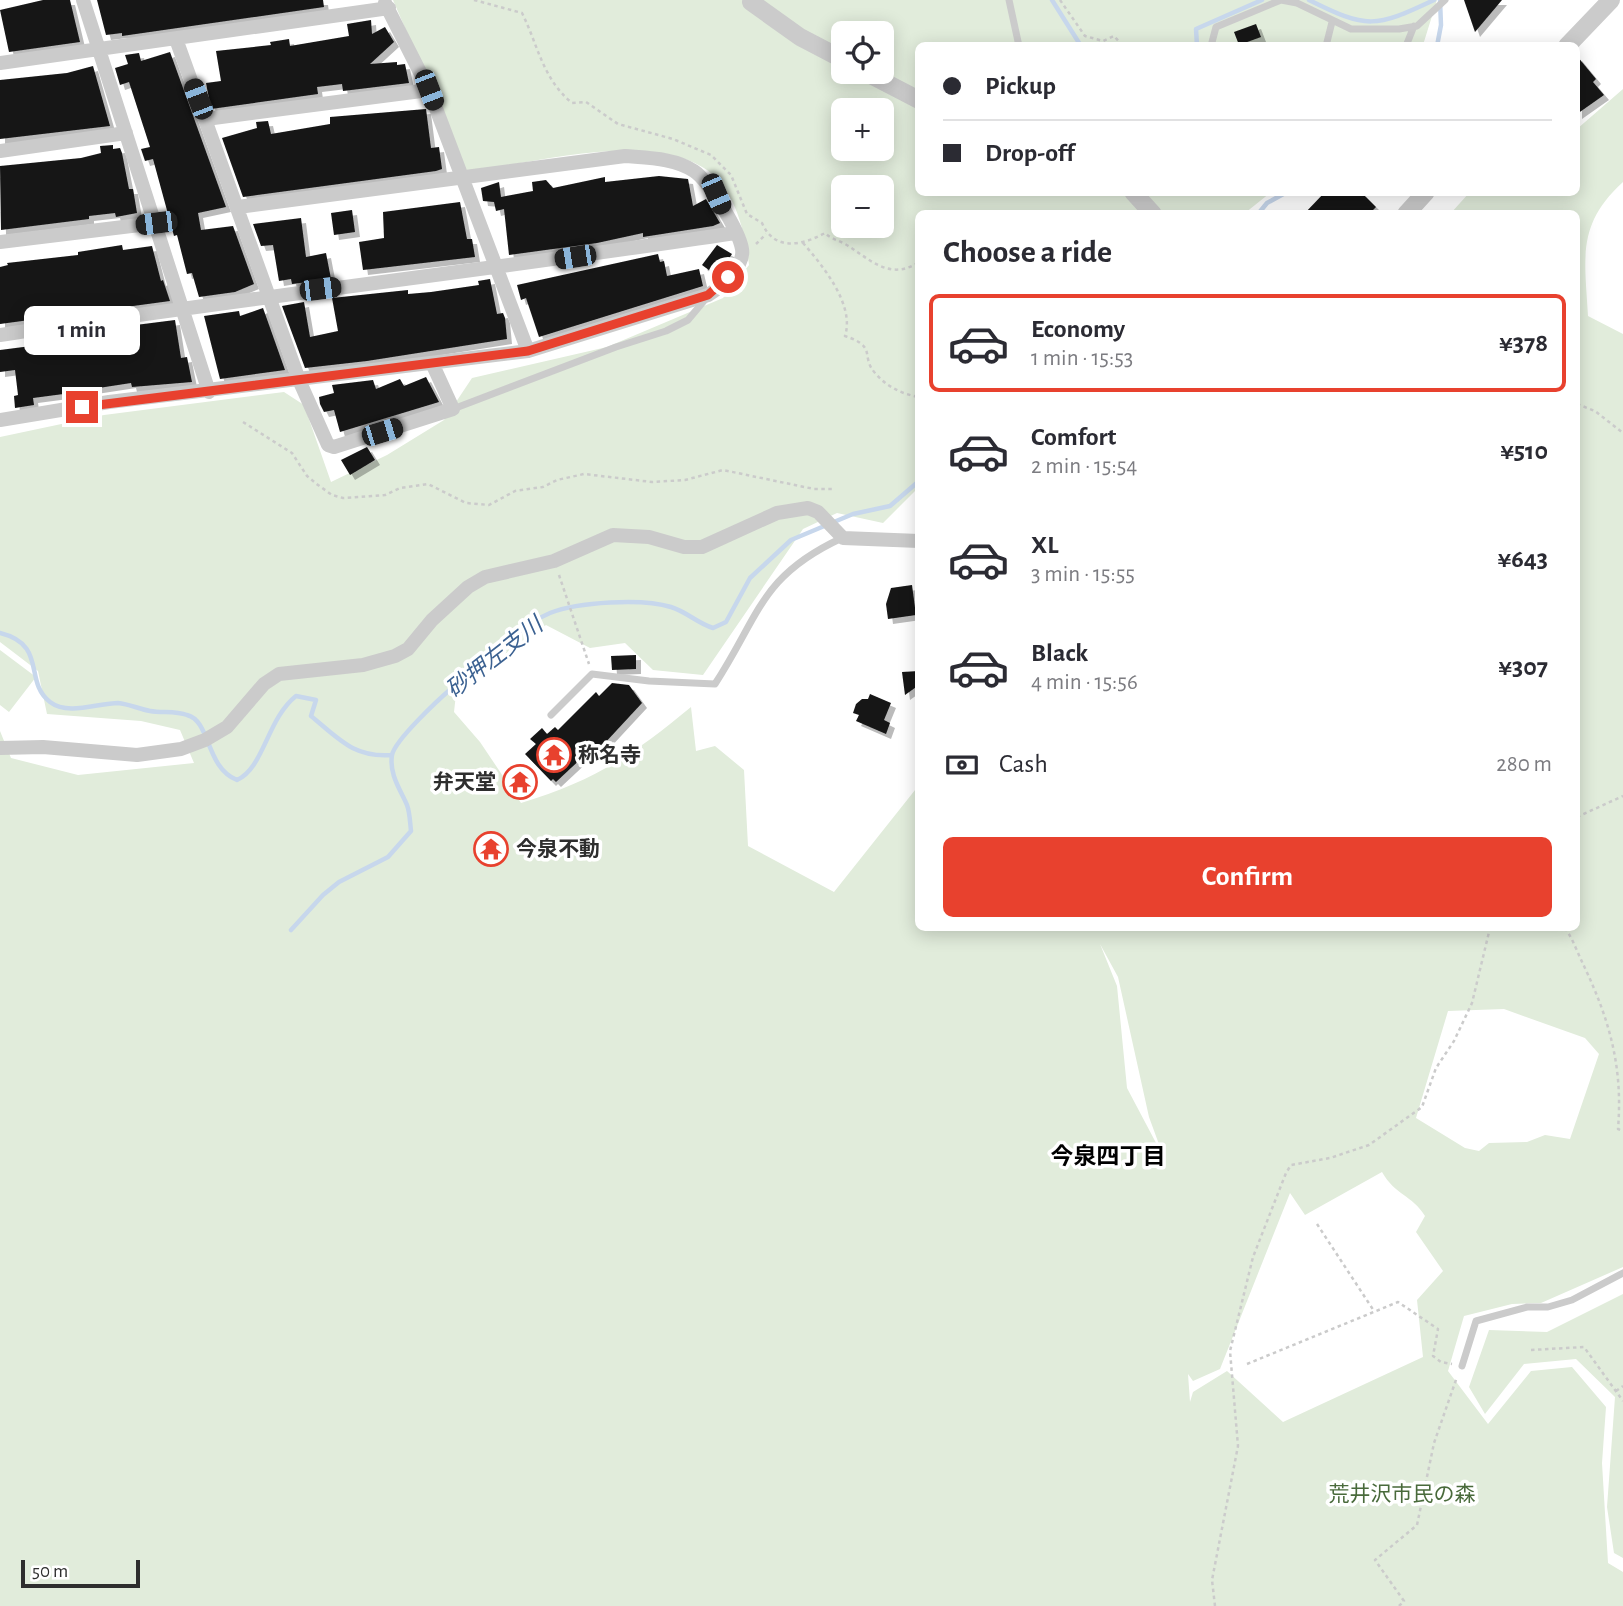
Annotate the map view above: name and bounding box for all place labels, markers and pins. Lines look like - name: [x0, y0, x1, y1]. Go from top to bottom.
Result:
- temple icon: 称名寺: [535, 736, 573, 774]
- place label: 称名寺: [578, 743, 641, 766]
- temple icon: 弁天堂: [501, 763, 539, 801]
- place label: 弁天堂: [433, 771, 496, 793]
- temple icon: 今泉不動: [472, 830, 510, 868]
- place label: 今泉不動: [516, 838, 600, 860]

